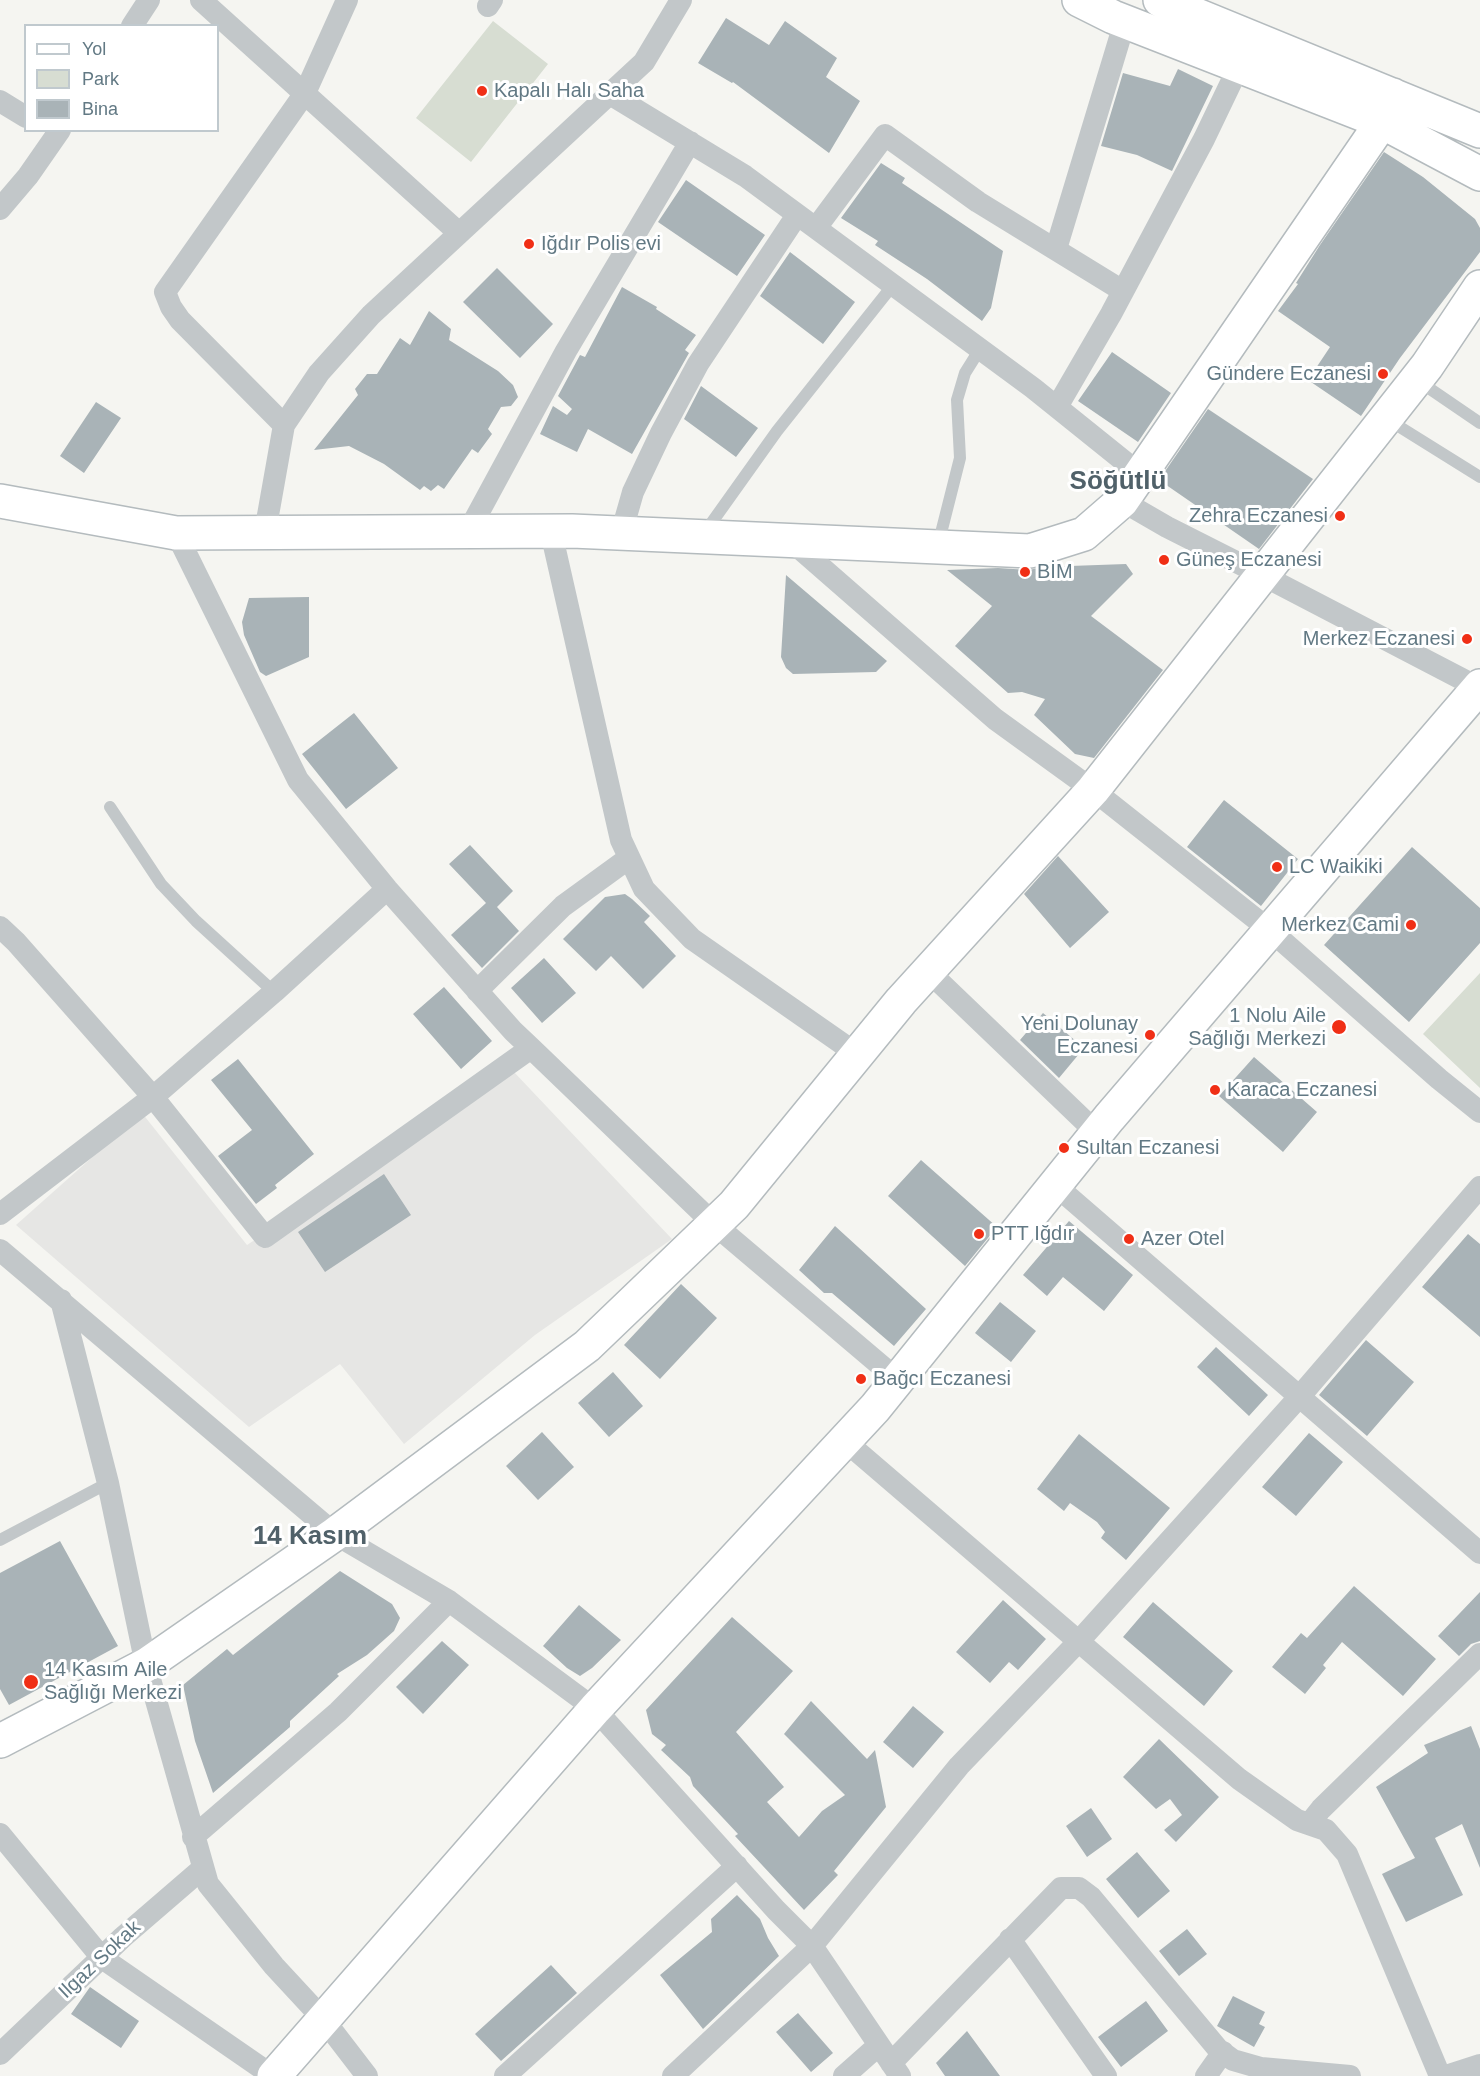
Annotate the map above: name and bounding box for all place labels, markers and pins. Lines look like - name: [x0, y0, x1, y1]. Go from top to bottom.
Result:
- place label: Kapalı Halı Saha: [494, 79, 644, 103]
- marker: Kapalı Halı Saha: [475, 84, 489, 98]
- place label: Iğdır Polis evi: [541, 232, 661, 256]
- marker: Iğdır Polis evi: [522, 237, 536, 251]
- place label: Gündere Eczanesi: [1206, 362, 1371, 386]
- marker: Gündere Eczanesi: [1376, 367, 1390, 381]
- place label: Zehra Eczanesi: [1189, 504, 1328, 528]
- marker: Zehra Eczanesi: [1333, 509, 1347, 523]
- place label: Güneş Eczanesi: [1176, 548, 1322, 572]
- marker: Güneş Eczanesi: [1157, 553, 1171, 567]
- place label: BİM: [1037, 560, 1073, 584]
- marker: BİM: [1018, 565, 1032, 579]
- place label: Merkez Eczanesi: [1303, 627, 1455, 651]
- marker: Merkez Eczanesi: [1460, 632, 1474, 646]
- place label: LC Waikiki: [1289, 855, 1383, 879]
- marker: LC Waikiki: [1270, 860, 1284, 874]
- place label: Merkez Cami: [1281, 913, 1399, 937]
- marker: Merkez Cami: [1404, 918, 1418, 932]
- place label: 1 Nolu Aile Sağlığı Merkezi: [1188, 1004, 1326, 1051]
- place label: Yeni Dolunay Eczanesi: [1021, 1012, 1138, 1059]
- marker: 1 Nolu Aile Sağlığı Merkezi: [1330, 1018, 1348, 1036]
- marker: Yeni Dolunay Eczanesi: [1143, 1028, 1157, 1042]
- place label: Karaca Eczanesi: [1227, 1078, 1377, 1102]
- marker: Karaca Eczanesi: [1208, 1083, 1222, 1097]
- place label: Sultan Eczanesi: [1076, 1136, 1219, 1160]
- marker: Sultan Eczanesi: [1057, 1141, 1071, 1155]
- place label: PTT Iğdır: [991, 1222, 1074, 1246]
- marker: PTT Iğdır: [972, 1227, 986, 1241]
- place label: Azer Otel: [1141, 1227, 1224, 1251]
- marker: Azer Otel: [1122, 1232, 1136, 1246]
- place label: Bağcı Eczanesi: [873, 1367, 1011, 1391]
- marker: Bağcı Eczanesi: [854, 1372, 868, 1386]
- place label: 14 Kasım Aile Sağlığı Merkezi: [44, 1658, 182, 1705]
- marker: 14 Kasım Aile Sağlığı Merkezi: [22, 1673, 40, 1691]

